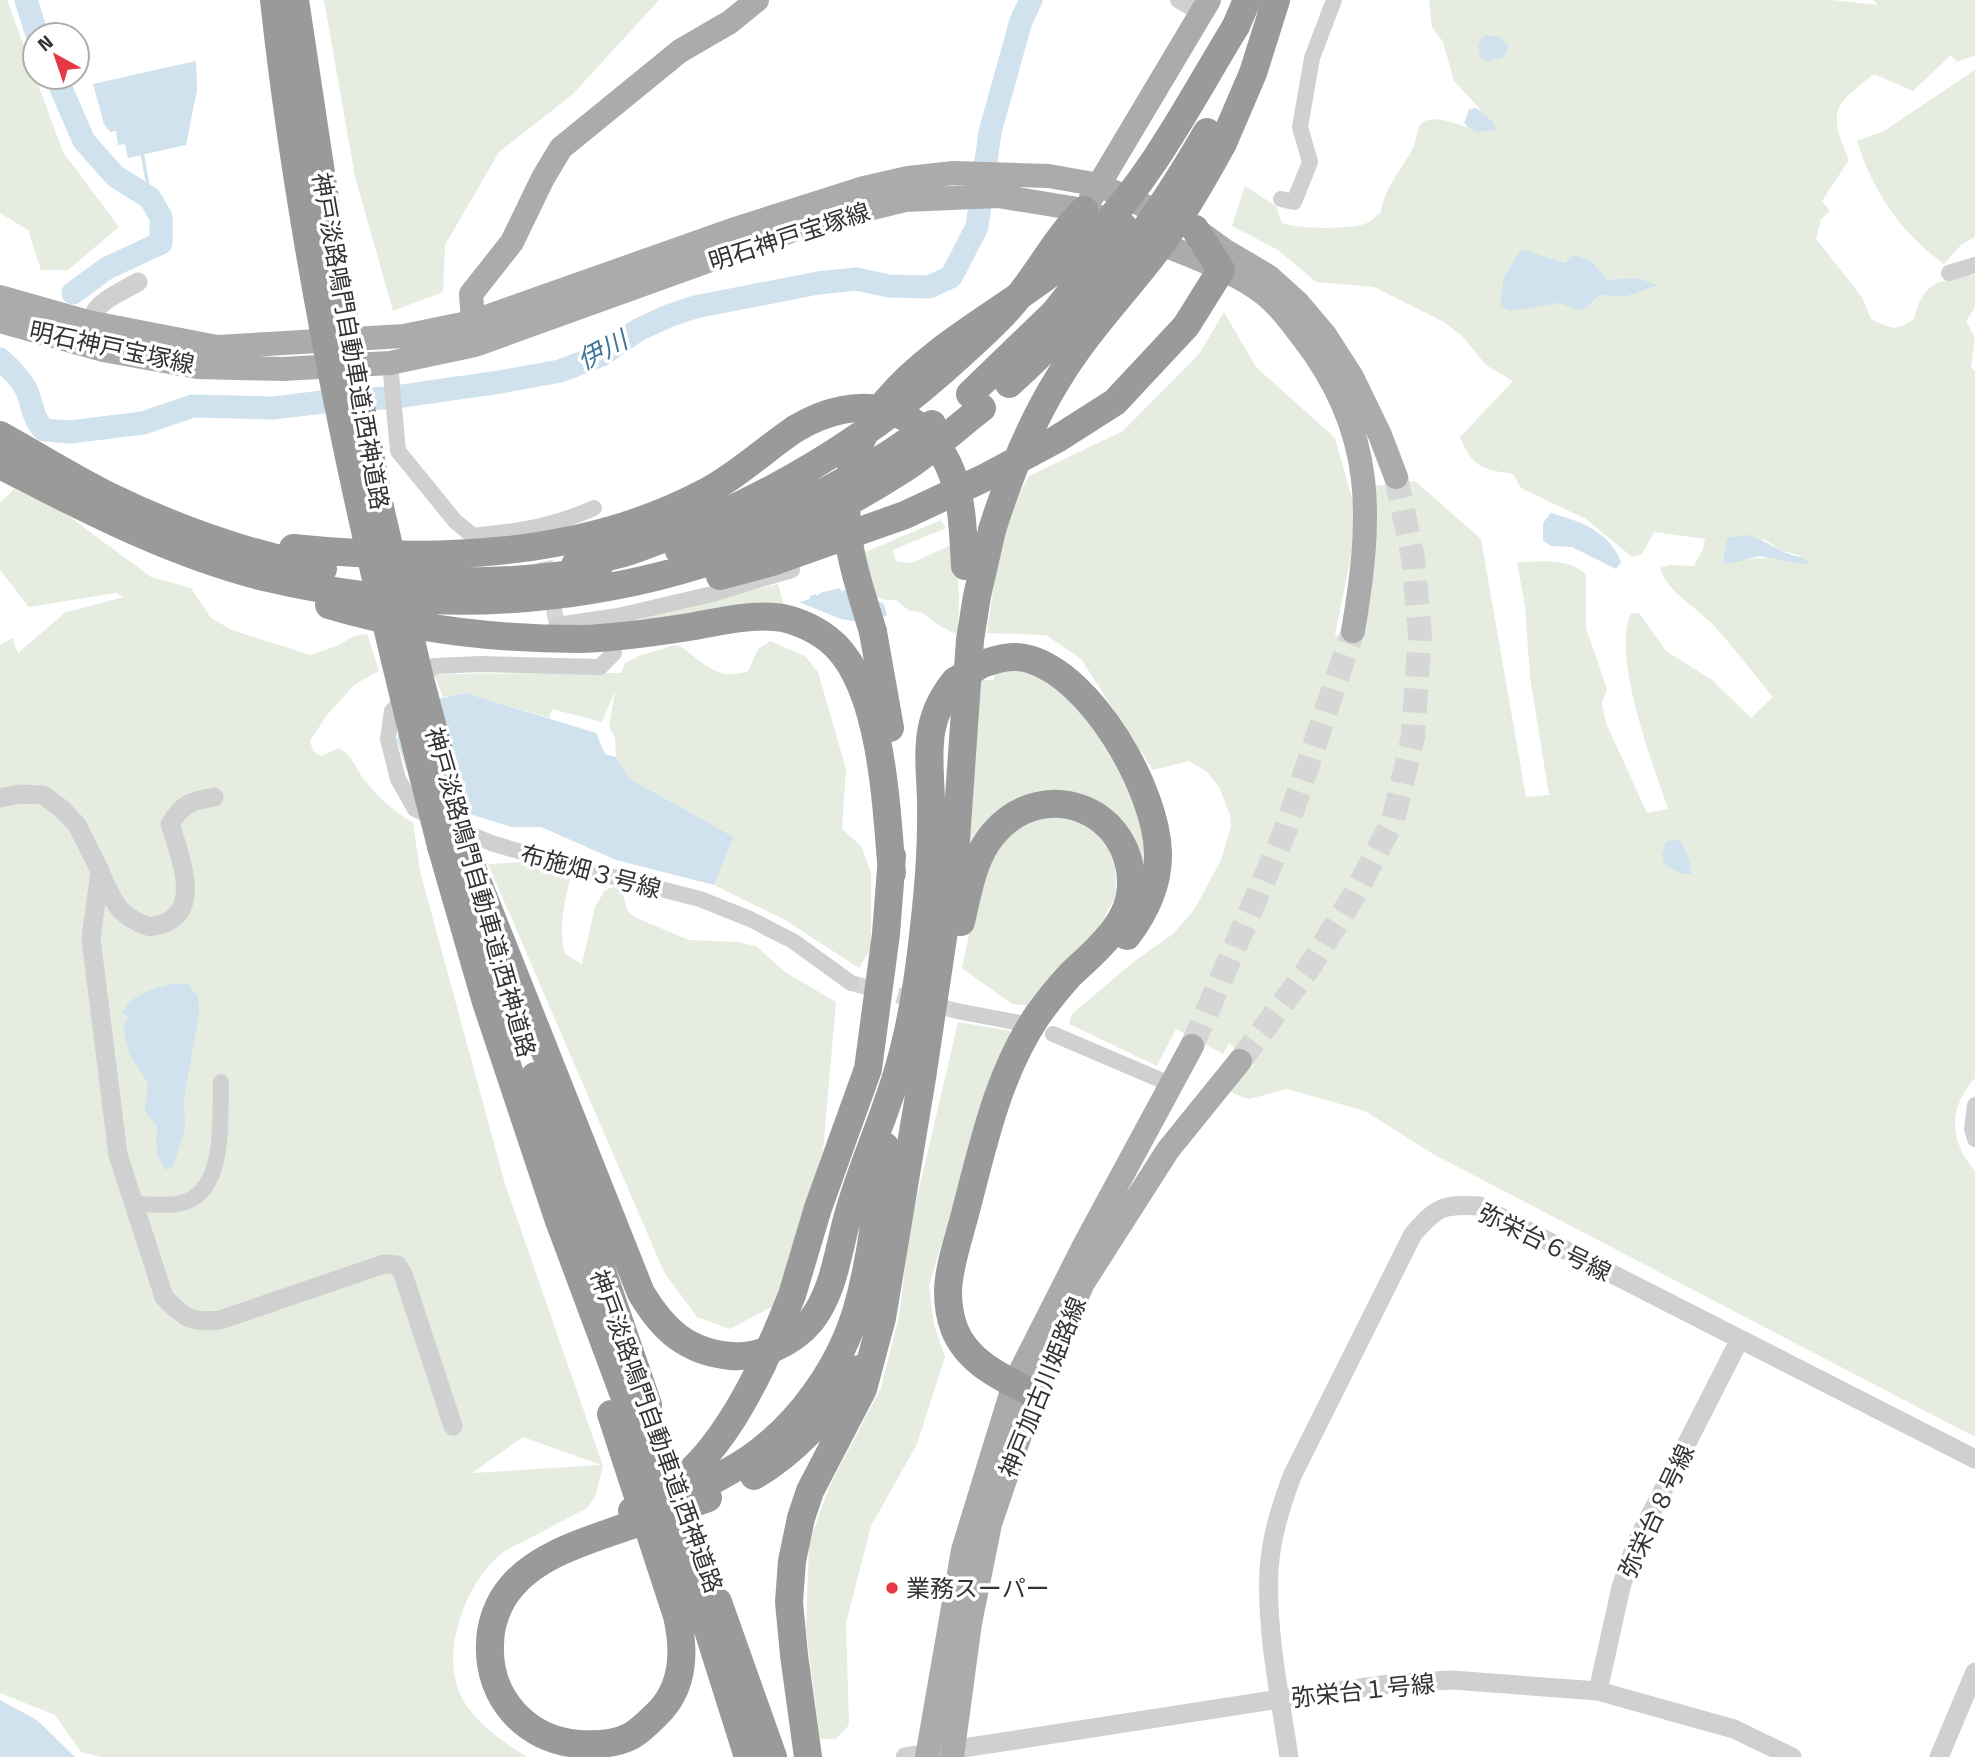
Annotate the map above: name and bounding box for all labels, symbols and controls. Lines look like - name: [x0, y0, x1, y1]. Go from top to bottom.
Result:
- north arrow: [21, 21, 91, 91]
- text: N: [30, 27, 59, 58]
- street label: 神戸淡路鳴門自動車道;西神道路: [304, 169, 398, 513]
- street label: 明石神戸宝塚線: [704, 193, 874, 279]
- street label: 明石神戸宝塚線: [26, 312, 198, 382]
- water label: 伊川: [570, 319, 637, 379]
- street label: 神戸淡路鳴門自動車道;西神道路: [417, 723, 545, 1061]
- street label: 布施畑３号線: [517, 835, 665, 907]
- street label: 弥栄台６号線: [1472, 1194, 1618, 1290]
- street label: 神戸淡路鳴門自動車道;西神道路: [582, 1264, 732, 1598]
- street label: 神戸加古川姫路線: [989, 1291, 1095, 1483]
- street label: 弥栄台８号線: [1609, 1438, 1703, 1584]
- place label: 業務スーパー: [906, 1570, 1050, 1606]
- marker: 業務スーパー: [884, 1580, 900, 1596]
- street label: 弥栄台１号線: [1290, 1665, 1436, 1715]

